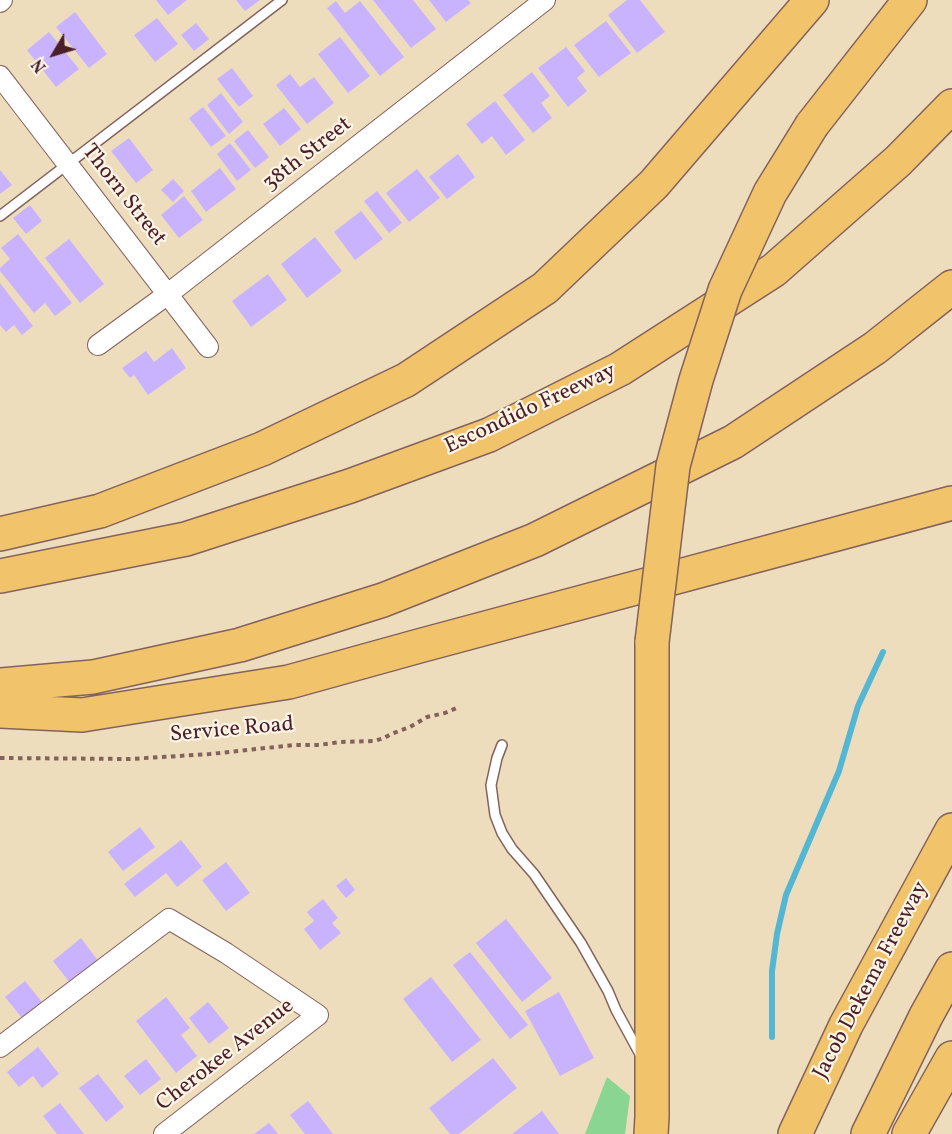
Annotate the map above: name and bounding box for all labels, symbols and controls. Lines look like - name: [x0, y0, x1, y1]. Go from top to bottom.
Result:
- north arrow: [24, 24, 84, 84]
- text: N: [28, 54, 52, 76]
- street label: 38th Street: [258, 112, 358, 198]
- street label: Thorn Street: [75, 140, 171, 252]
- street label: Escondido Freeway: [441, 359, 621, 461]
- street label: Service Road: [169, 712, 295, 750]
- street label: Jacob Dekema Freeway: [809, 878, 935, 1084]
- street label: Cherokee Avenue: [152, 994, 300, 1118]

